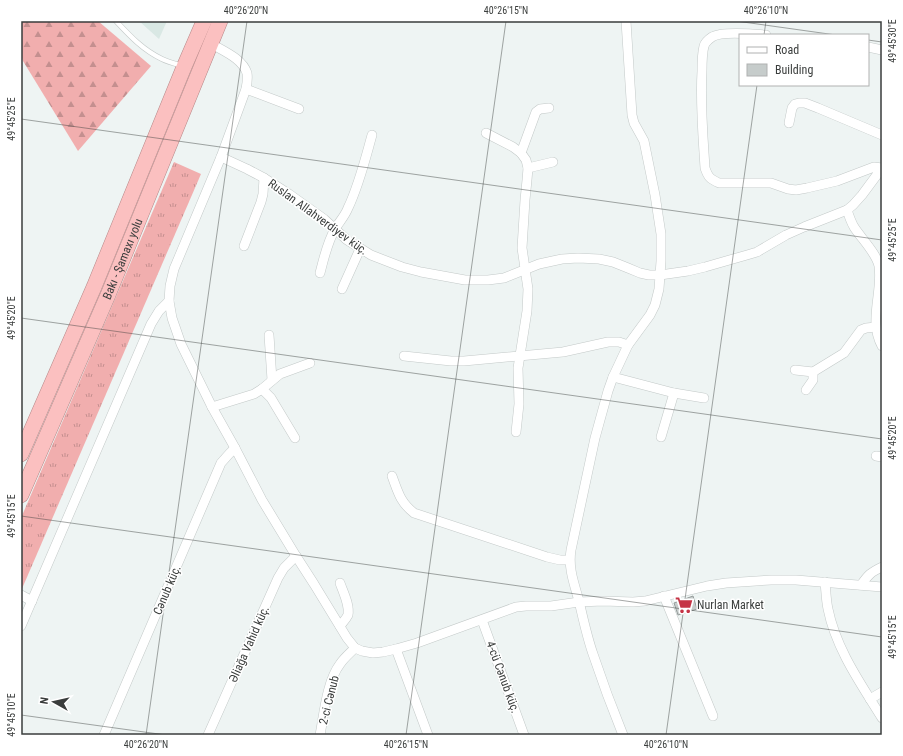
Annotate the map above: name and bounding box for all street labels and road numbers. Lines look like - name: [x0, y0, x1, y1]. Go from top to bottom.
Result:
- street label: Ruslan Allahverdiyev küç.: [265, 176, 371, 258]
- street label: Bakı - Şamaxı yolu: [100, 216, 146, 302]
- street label: Cənub küç.: [150, 563, 184, 617]
- street label: Əliağa Vahid küç.: [226, 604, 272, 684]
- street label: 4-cü Cənub küç.: [483, 639, 523, 715]
- street label: 2-ci Cənub: [316, 674, 342, 726]

